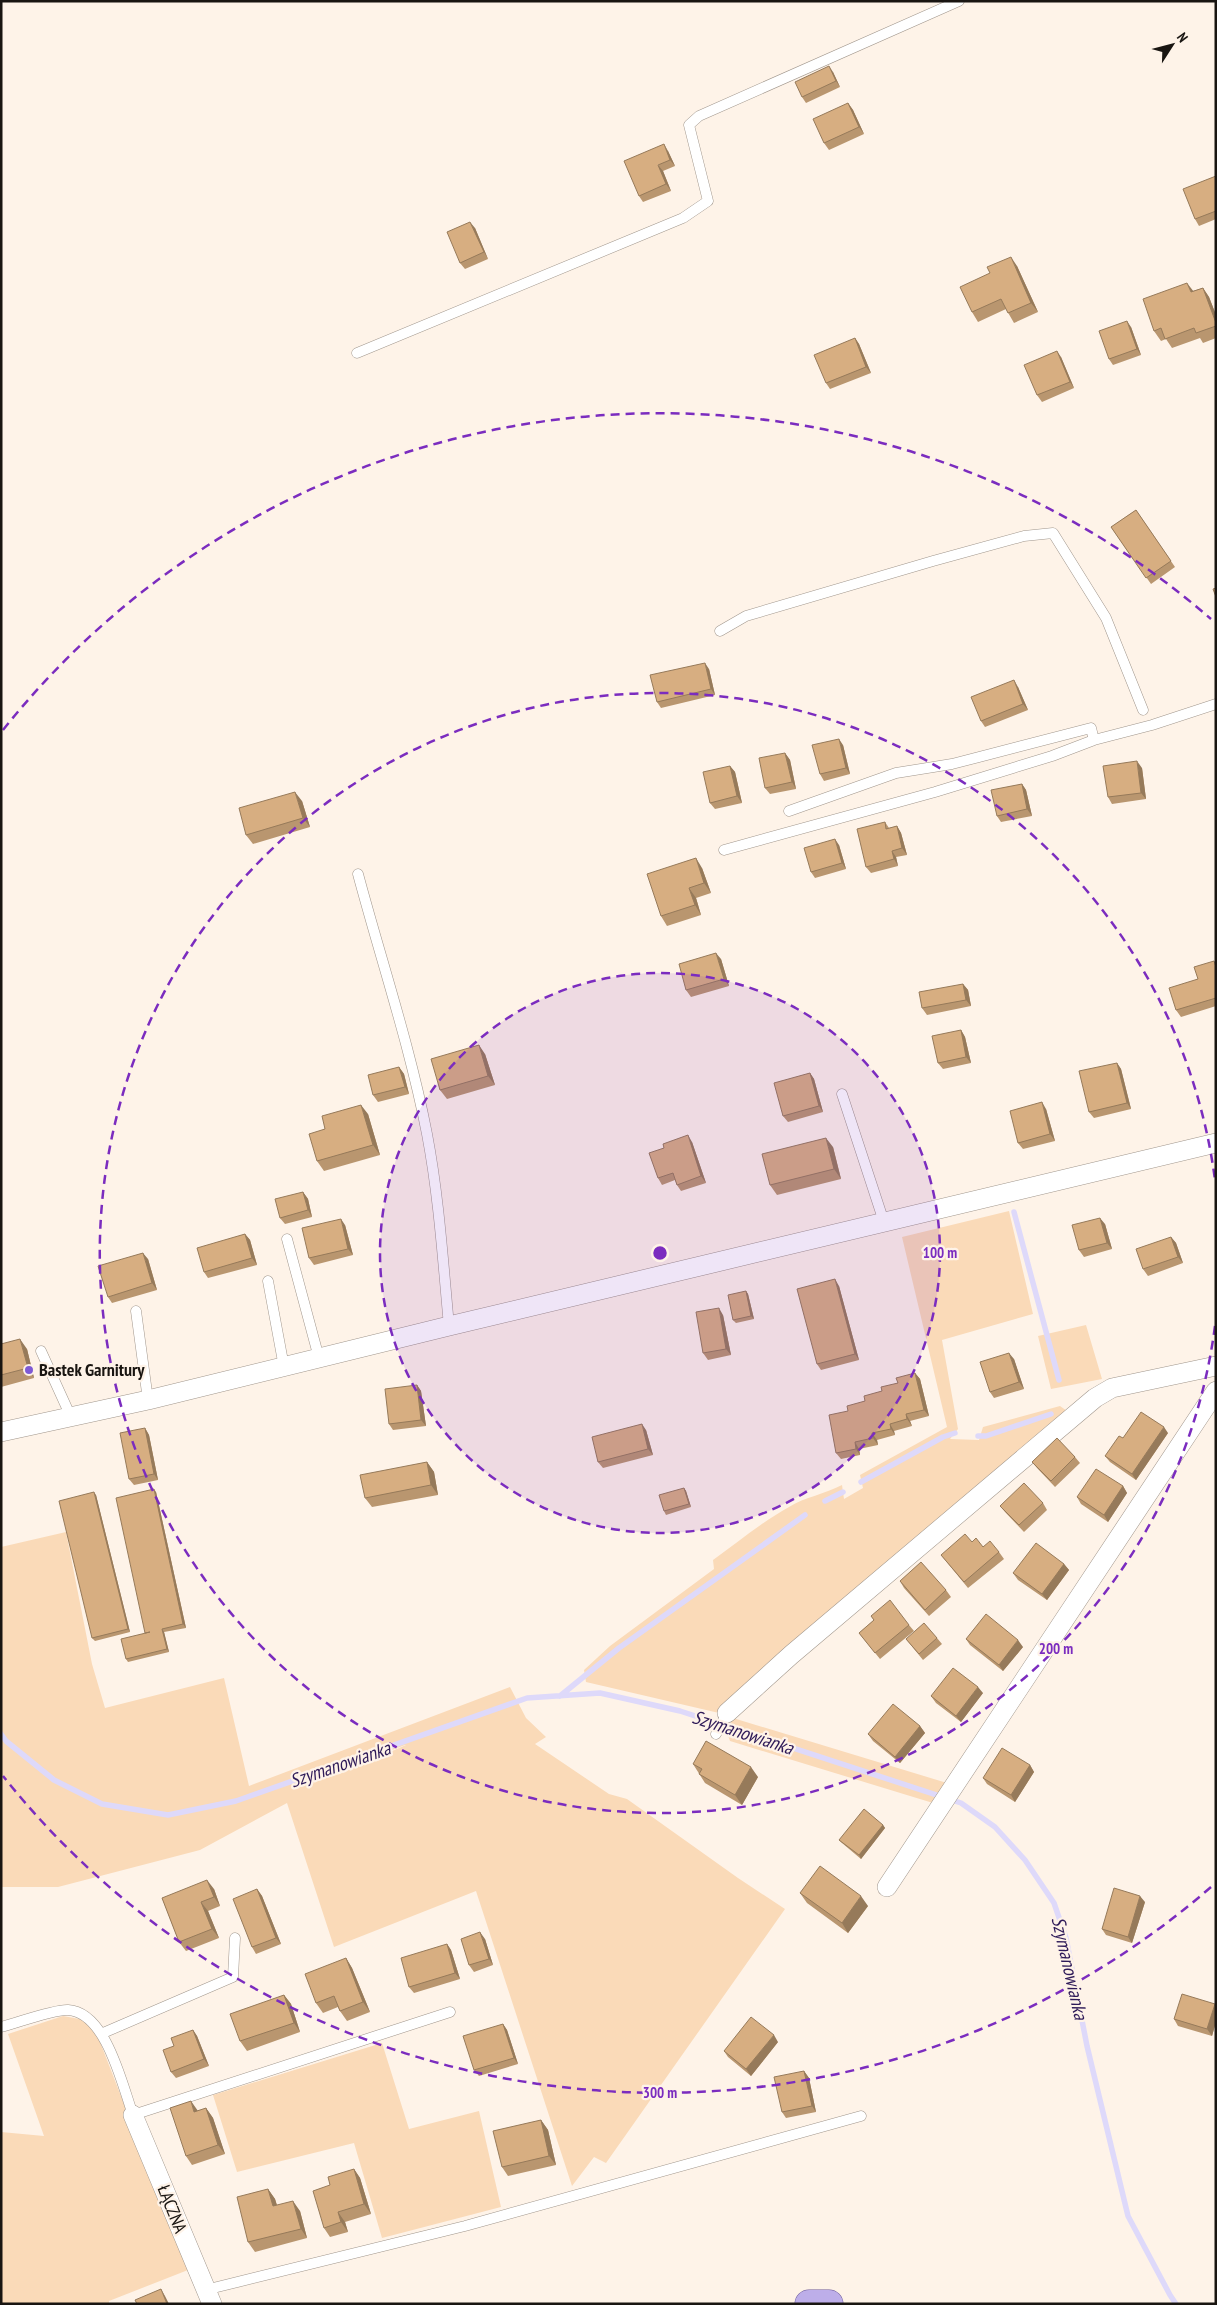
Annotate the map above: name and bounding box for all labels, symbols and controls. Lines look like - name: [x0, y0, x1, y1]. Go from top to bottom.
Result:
- north arrow: [1147, 20, 1197, 70]
- text: N: [1173, 29, 1192, 46]
- text: 100 m: [923, 1243, 957, 1262]
- centre of rings: [651, 1244, 669, 1262]
- place label: Bastek Garnitury: [39, 1358, 145, 1381]
- marker: Bastek Garnitury: [23, 1364, 35, 1376]
- text: 200 m: [1039, 1639, 1073, 1658]
- water label: Szymanowianka: [690, 1704, 798, 1760]
- water label: Szymanowianka: [287, 1735, 395, 1792]
- water label: Szymanowianka: [1047, 1914, 1094, 2023]
- text: 300 m: [643, 2083, 677, 2102]
- street label: ŁĄCZNA: [152, 2181, 193, 2237]

